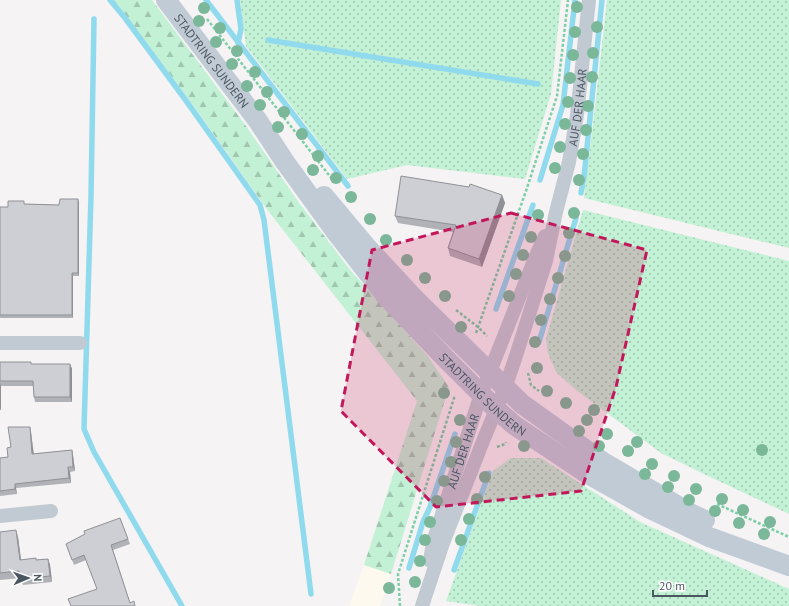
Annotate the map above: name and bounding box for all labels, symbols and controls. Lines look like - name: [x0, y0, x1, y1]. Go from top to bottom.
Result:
- street label: STADTRING SUNDERN: [171, 10, 253, 111]
- street label: AUF DER HAAR: [564, 68, 589, 147]
- street label: STADTRING SUNDERN: [436, 349, 529, 439]
- street label: AUF DER HAAR: [443, 411, 482, 490]
- north arrow: [8, 558, 48, 598]
- scale bar: [653, 572, 707, 598]
- text: N: [31, 574, 45, 582]
- text: 20 m: [659, 578, 685, 593]

